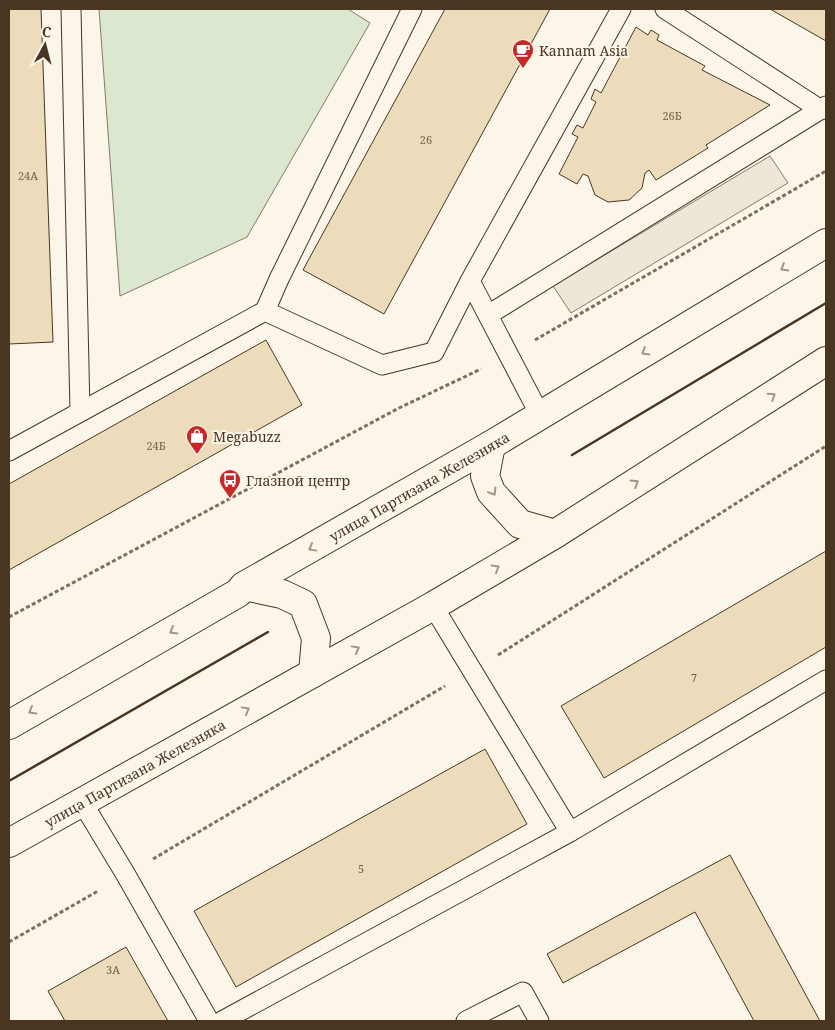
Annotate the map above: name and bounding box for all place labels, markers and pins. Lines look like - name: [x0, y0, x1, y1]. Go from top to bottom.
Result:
- cafe icon: Kannam Asia: [511, 38, 535, 69]
- place label: Kannam Asia: [539, 41, 628, 60]
- shop icon: Megabuzz: [185, 424, 209, 455]
- place label: Megabuzz: [213, 427, 281, 446]
- bus stop icon: Глазной центр: [218, 468, 242, 499]
- place label: Глазной центр: [246, 471, 350, 490]

